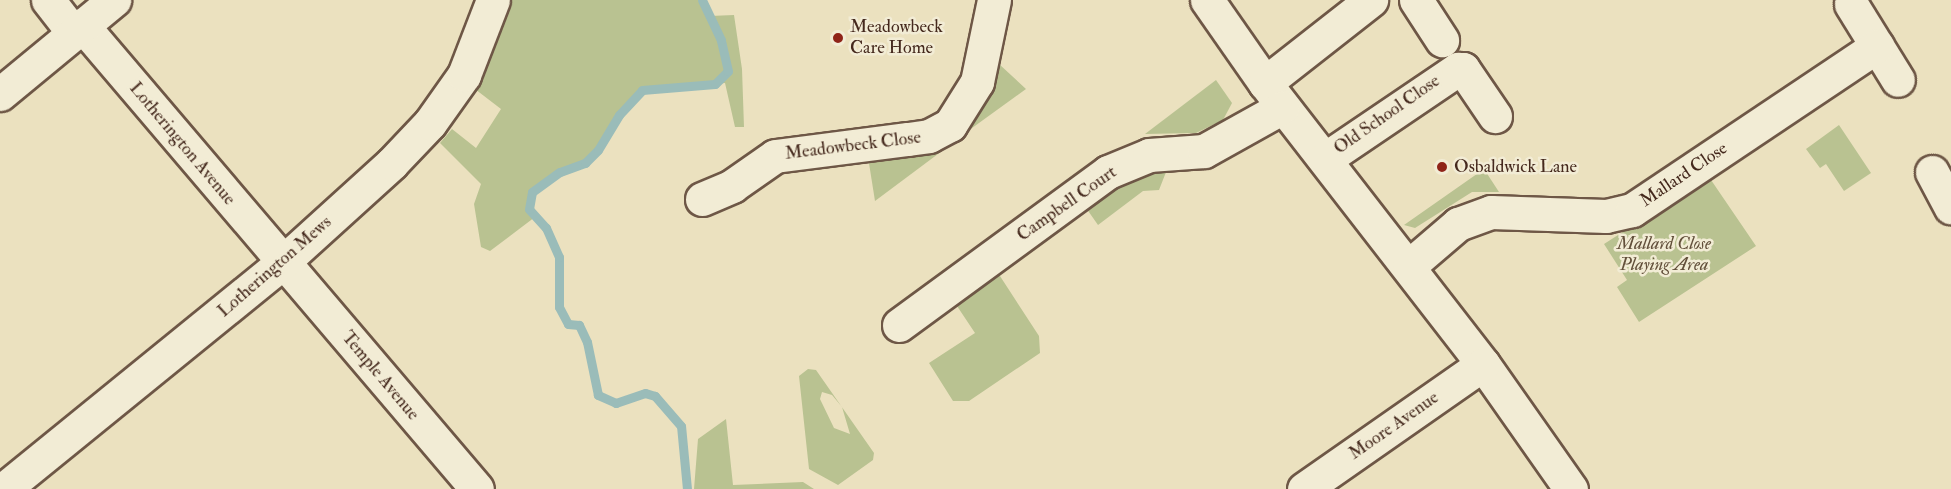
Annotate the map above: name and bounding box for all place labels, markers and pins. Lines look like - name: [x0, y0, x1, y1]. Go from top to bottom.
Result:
- place label: Meadowbeck Care Home: [850, 17, 943, 60]
- marker: Meadowbeck Care Home: [831, 31, 845, 45]
- place label: Osbaldwick Lane: [1454, 156, 1577, 178]
- marker: Osbaldwick Lane: [1435, 160, 1449, 174]

